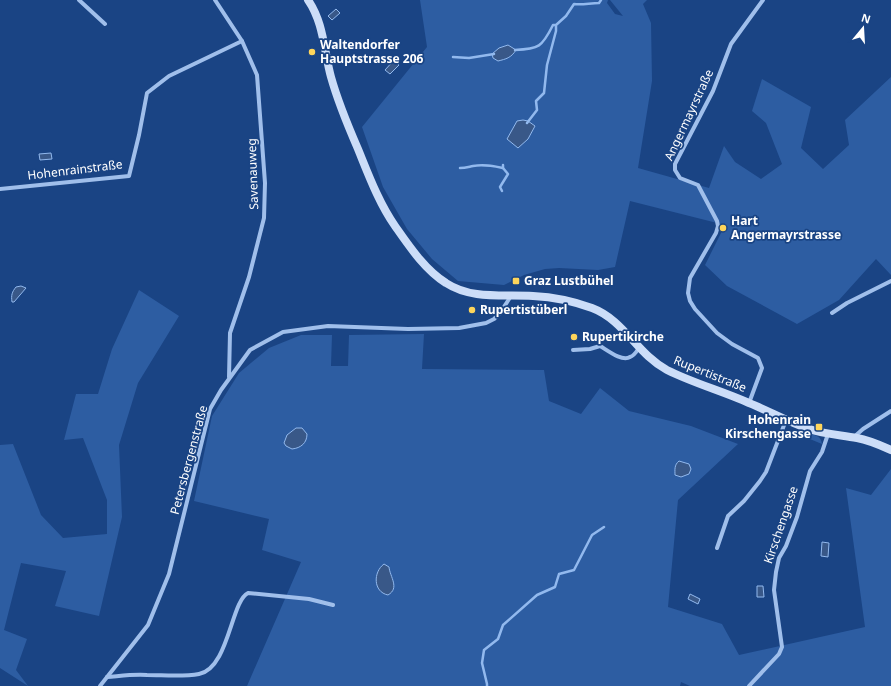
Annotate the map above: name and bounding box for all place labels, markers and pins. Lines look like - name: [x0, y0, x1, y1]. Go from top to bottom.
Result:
- place label: Waltendorfer Hauptstrasse 206: [320, 36, 424, 67]
- marker: Waltendorfer Hauptstrasse 206: [307, 47, 317, 57]
- place label: Hart Angermayrstrasse: [731, 212, 841, 243]
- marker: Hart Angermayrstrasse: [718, 223, 728, 233]
- place label: Graz Lustbühel: [524, 272, 614, 289]
- marker: Graz Lustbühel: [511, 276, 521, 286]
- place label: Rupertistüberl: [480, 301, 567, 318]
- marker: Rupertistüberl: [467, 305, 477, 315]
- place label: Rupertikirche: [582, 328, 664, 345]
- marker: Rupertikirche: [569, 332, 579, 342]
- place label: Hohenrain Kirschengasse: [725, 411, 811, 442]
- marker: Hohenrain Kirschengasse: [814, 422, 824, 432]

